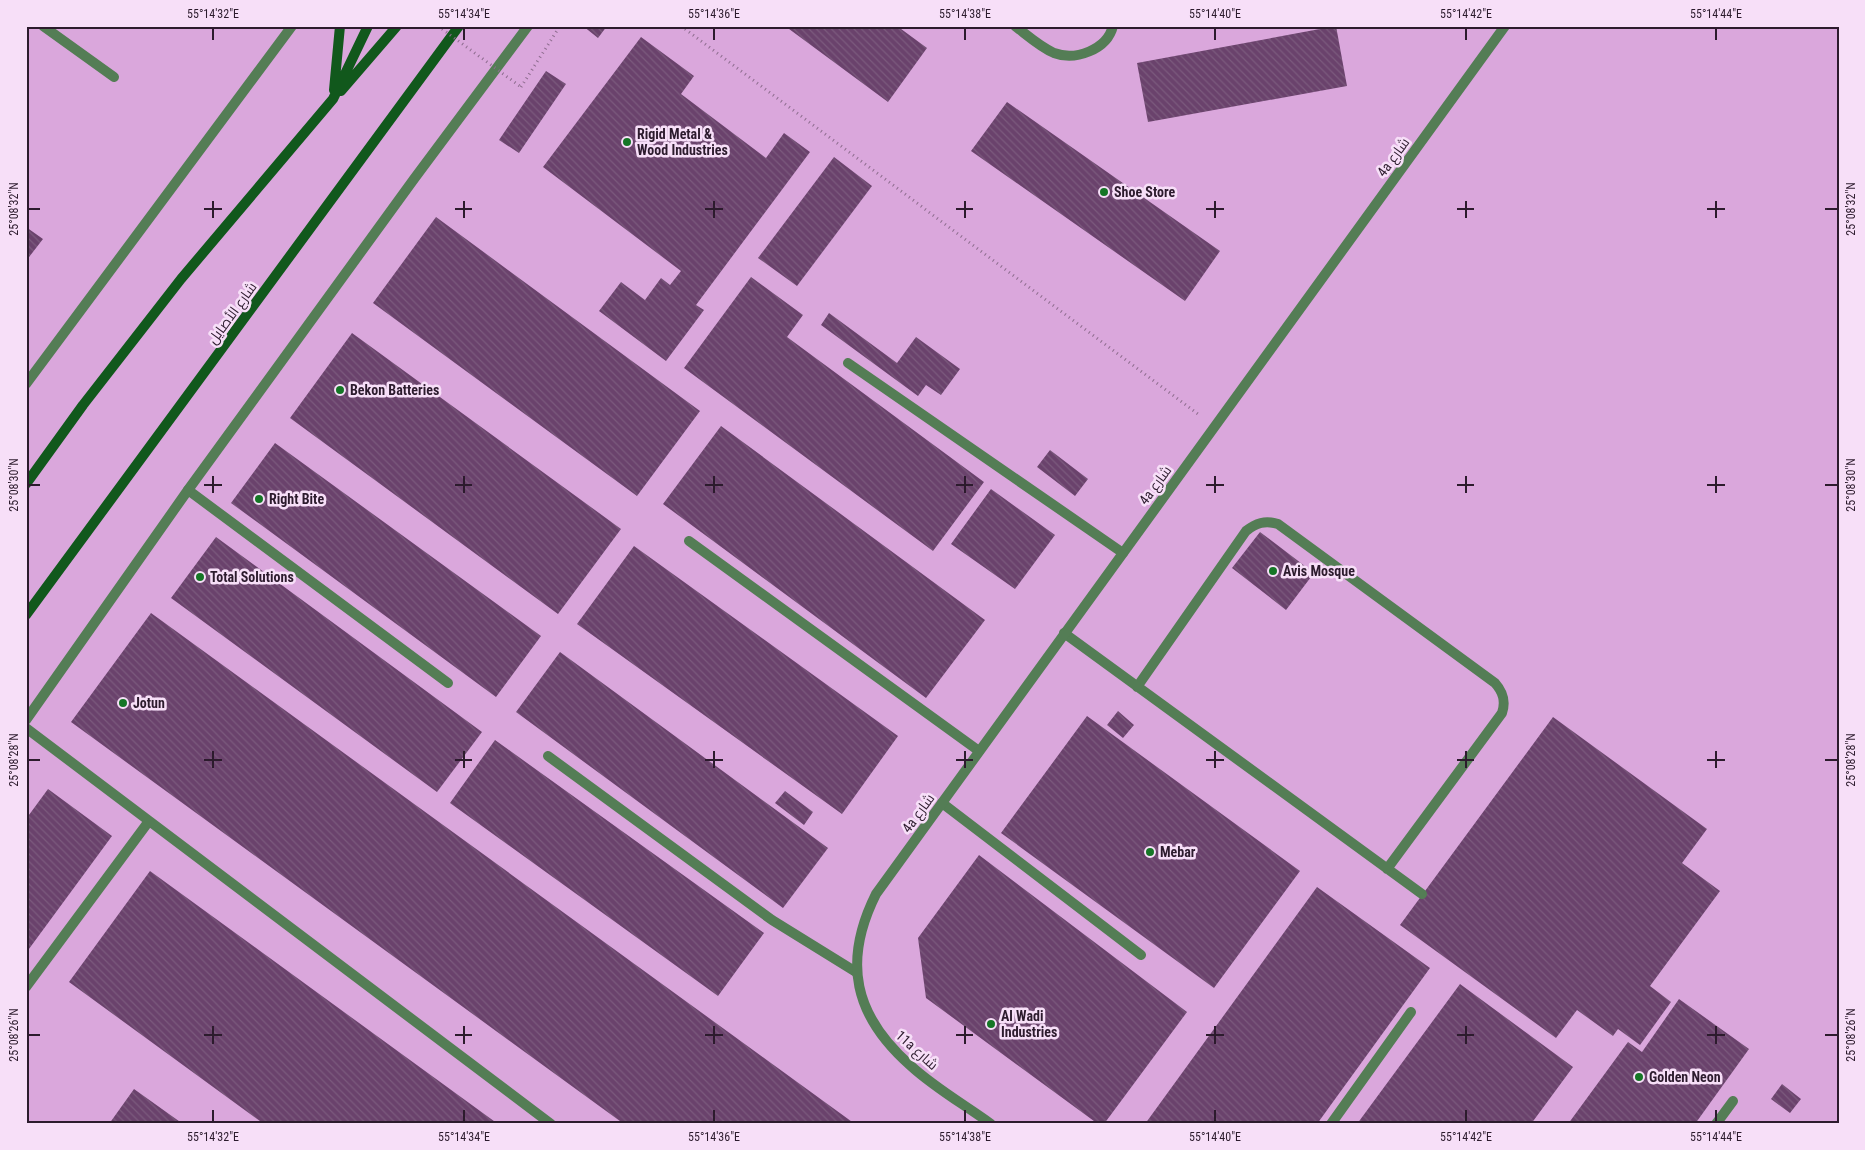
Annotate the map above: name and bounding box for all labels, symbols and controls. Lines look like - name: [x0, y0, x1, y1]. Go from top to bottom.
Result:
- text: 55°14'32"E: [187, 7, 239, 21]
- text: 55°14'34"E: [438, 7, 490, 21]
- text: 55°14'36"E: [688, 7, 740, 21]
- text: 55°14'38"E: [939, 7, 991, 21]
- text: 55°14'40"E: [1189, 7, 1241, 21]
- text: 55°14'42"E: [1440, 7, 1492, 21]
- text: 55°14'44"E: [1690, 7, 1742, 21]
- place label: Rigid Metal & Wood Industries: [637, 126, 728, 158]
- street label: 4a شارع: [1374, 135, 1413, 180]
- marker: Rigid Metal & Wood Industries: [621, 136, 633, 148]
- text: 25°08'32"N: [7, 182, 21, 236]
- text: 25°08'32"N: [1844, 182, 1858, 236]
- place label: Shoe Store: [1114, 184, 1175, 200]
- marker: Shoe Store: [1098, 186, 1110, 198]
- street label: شارع الأصايل: [204, 279, 261, 348]
- place label: Bekon Batteries: [350, 382, 439, 398]
- marker: Bekon Batteries: [334, 384, 346, 396]
- text: 25°08'30"N: [7, 458, 21, 512]
- text: 25°08'30"N: [1844, 458, 1858, 512]
- street label: 4a شارع: [1136, 463, 1175, 508]
- place label: Right Bite: [269, 491, 324, 507]
- marker: Right Bite: [253, 493, 265, 505]
- place label: Avis Mosque: [1283, 563, 1355, 579]
- marker: Avis Mosque: [1267, 565, 1279, 577]
- place label: Total Solutions: [210, 569, 294, 585]
- marker: Total Solutions: [194, 571, 206, 583]
- place label: Jotun: [133, 695, 165, 711]
- marker: Jotun: [117, 697, 129, 709]
- text: 25°08'28"N: [7, 733, 21, 787]
- text: 25°08'28"N: [1844, 733, 1858, 787]
- street label: 4a شارع: [899, 791, 938, 836]
- place label: Mebar: [1160, 844, 1196, 860]
- marker: Mebar: [1144, 846, 1156, 858]
- text: 25°08'26"N: [7, 1008, 21, 1062]
- place label: Al Wadi Industries: [1001, 1008, 1057, 1040]
- text: 25°08'26"N: [1844, 1008, 1858, 1062]
- marker: Al Wadi Industries: [985, 1018, 997, 1030]
- street label: 11a شارع: [892, 1027, 941, 1074]
- place label: Golden Neon: [1649, 1069, 1721, 1085]
- marker: Golden Neon: [1633, 1071, 1645, 1083]
- text: 55°14'32"E: [187, 1130, 239, 1144]
- text: 55°14'34"E: [438, 1130, 490, 1144]
- text: 55°14'36"E: [688, 1130, 740, 1144]
- text: 55°14'38"E: [939, 1130, 991, 1144]
- text: 55°14'40"E: [1189, 1130, 1241, 1144]
- text: 55°14'42"E: [1440, 1130, 1492, 1144]
- text: 55°14'44"E: [1690, 1130, 1742, 1144]

